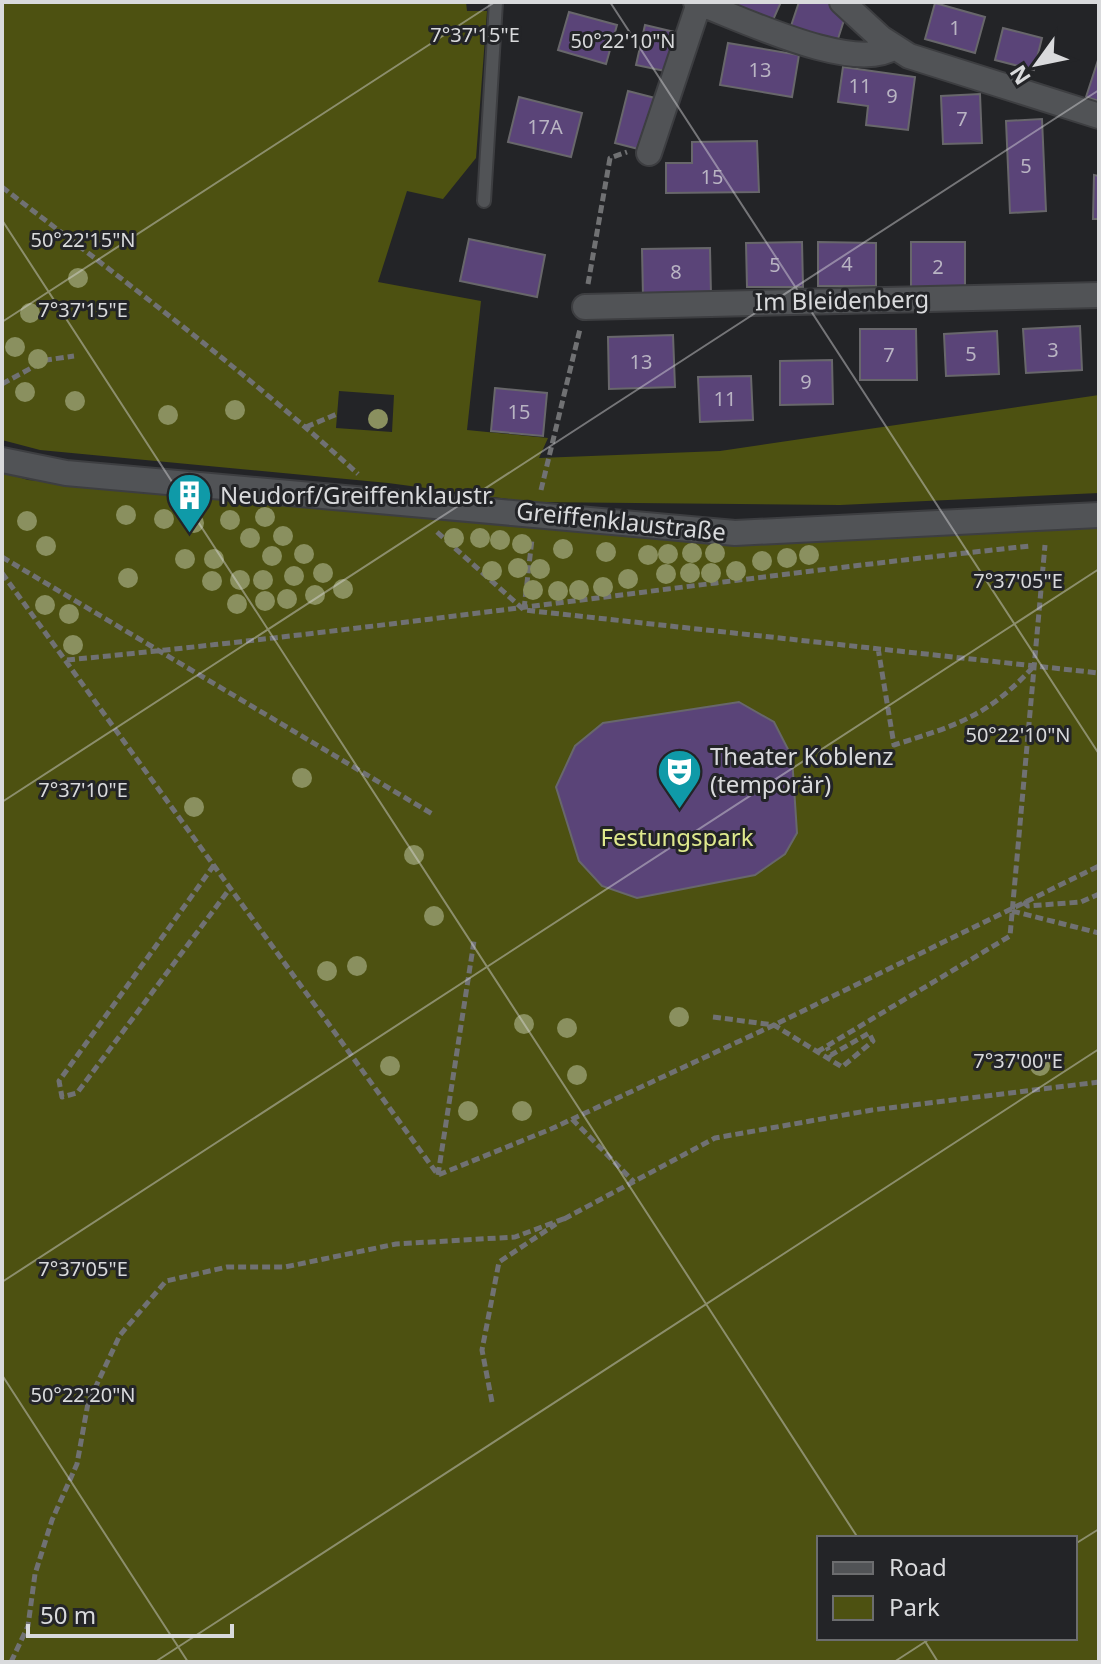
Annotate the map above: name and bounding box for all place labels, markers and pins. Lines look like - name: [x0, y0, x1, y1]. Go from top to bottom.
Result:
- building icon: Neudorf/Greiffenklaustr.: [165, 472, 213, 535]
- place label: Neudorf/Greiffenklaustr.: [220, 478, 494, 511]
- place label: Theater Koblenz (temporär): [710, 739, 894, 800]
- theatre icon: Theater Koblenz (temporär): [655, 747, 703, 810]

